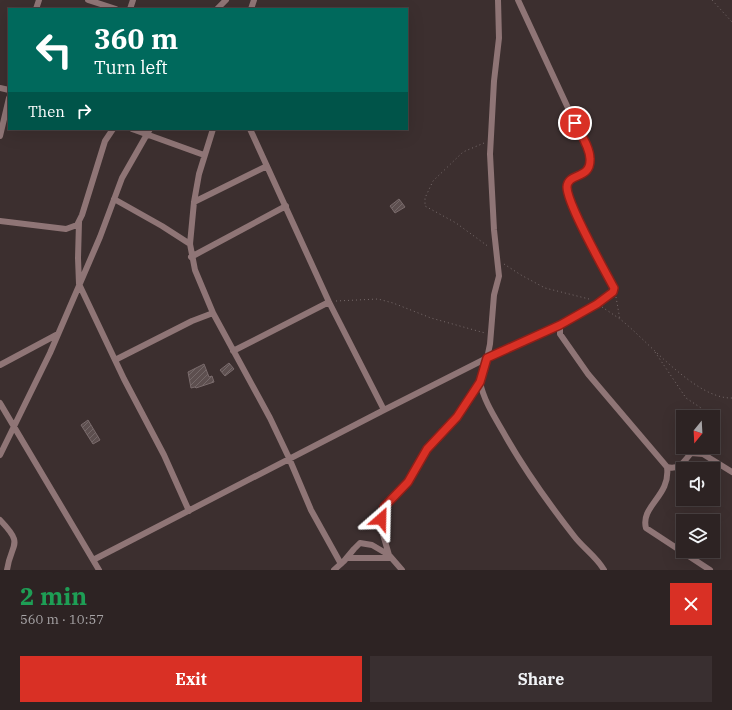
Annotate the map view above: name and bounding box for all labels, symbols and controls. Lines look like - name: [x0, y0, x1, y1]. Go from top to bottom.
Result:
- text: 360 m: [94, 20, 178, 57]
- icon: left: [28, 24, 80, 76]
- text: Turn left: [94, 56, 168, 79]
- icon: right: [73, 100, 95, 122]
- text: Then: [28, 102, 65, 121]
- pin: [558, 106, 592, 140]
- icon: arrive: [564, 112, 586, 134]
- north arrow: [676, 410, 720, 454]
- map controls: [676, 410, 720, 558]
- button: sound: [676, 462, 720, 506]
- position arrow: [360, 498, 402, 540]
- button: layers: [676, 514, 720, 558]
- text: 2 min: [20, 580, 87, 612]
- button: close: [670, 583, 712, 625]
- text: 560 m · 10:57: [20, 611, 104, 628]
- button: Exit: [20, 656, 362, 702]
- button: Share: [370, 656, 712, 702]

